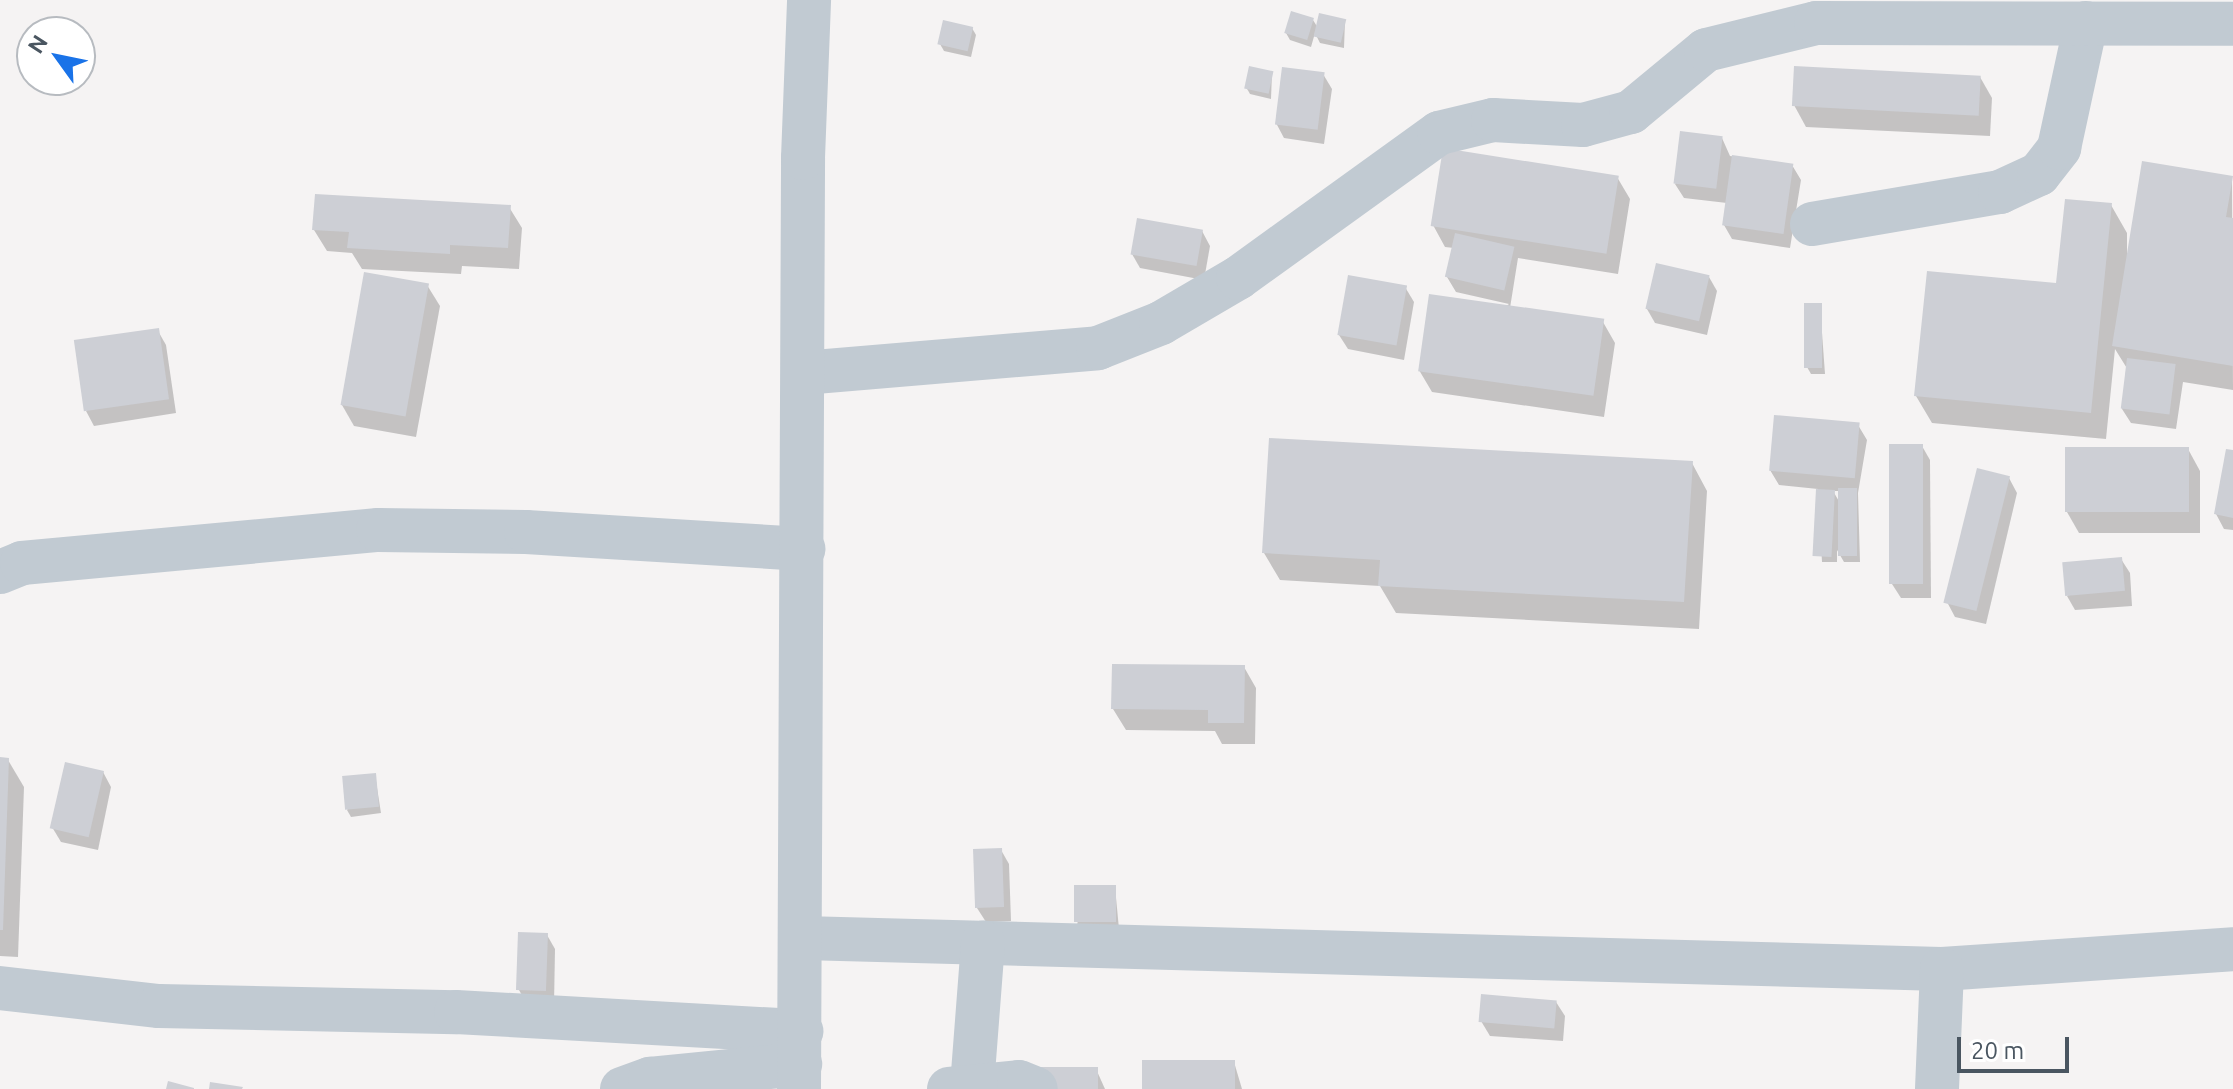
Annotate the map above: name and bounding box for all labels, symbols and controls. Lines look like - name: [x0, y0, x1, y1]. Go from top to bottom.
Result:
- north arrow: [16, 16, 96, 96]
- text: N: [22, 30, 52, 57]
- scale bar: [1961, 1021, 2073, 1071]
- text: 20 m: [1971, 1037, 2024, 1064]

